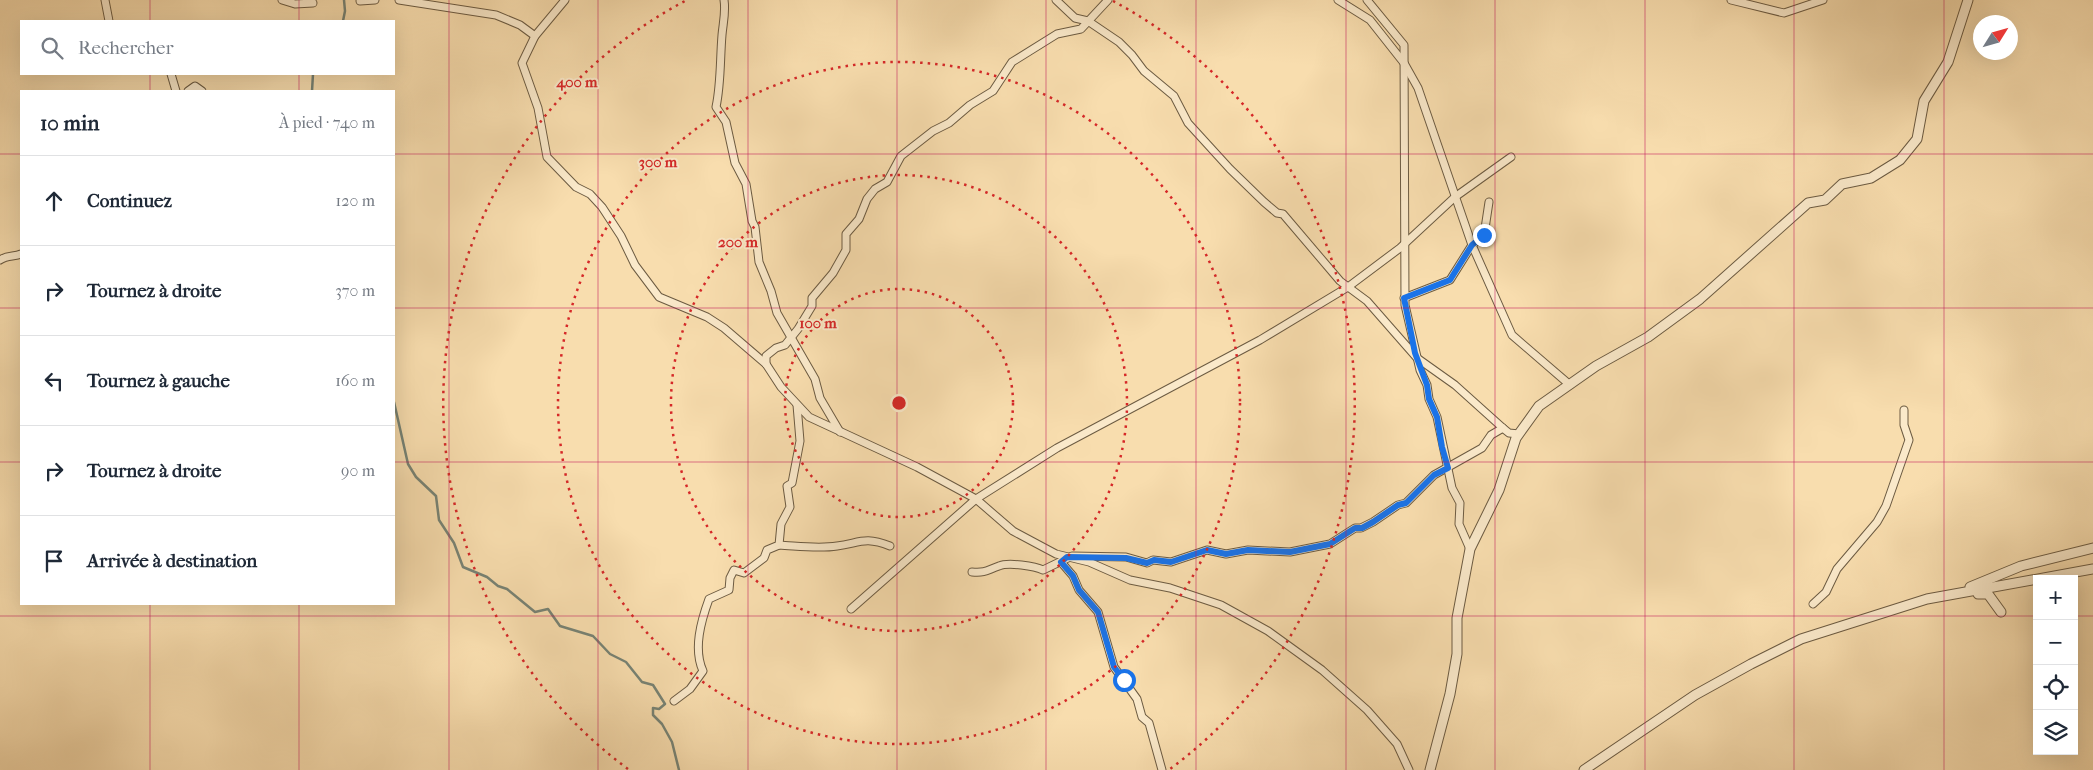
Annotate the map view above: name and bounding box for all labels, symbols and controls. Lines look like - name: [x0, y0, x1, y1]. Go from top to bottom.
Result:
- north arrow: [1973, 15, 2018, 60]
- search box: [20, 20, 395, 75]
- icon: search: [38, 34, 66, 62]
- text: Rechercher: [78, 37, 174, 59]
- text: 400 m: [555, 73, 598, 91]
- text: 10 min: [40, 111, 99, 135]
- text: À pied · 740 m: [279, 113, 375, 132]
- text: 300 m: [639, 153, 678, 171]
- icon: ahead: [40, 187, 68, 215]
- text: Continuez: [87, 190, 172, 212]
- text: 120 m: [336, 191, 375, 210]
- route end: [1473, 224, 1496, 247]
- text: 200 m: [718, 233, 758, 251]
- icon: right: [40, 277, 68, 305]
- text: Tournez à droite: [87, 280, 221, 302]
- text: 370 m: [335, 281, 375, 300]
- text: 100 m: [799, 314, 837, 332]
- icon: left: [40, 367, 68, 395]
- text: Tournez à gauche: [87, 370, 230, 392]
- text: 160 m: [335, 371, 375, 390]
- centre of rings: [890, 394, 908, 412]
- icon: right: [40, 457, 68, 485]
- text: Tournez à droite: [87, 460, 221, 482]
- text: 90 m: [341, 461, 375, 480]
- icon: arrive: [40, 547, 68, 575]
- text: Arrivée à destination: [87, 550, 257, 572]
- map controls: [2033, 575, 2078, 755]
- button: +: [2033, 575, 2078, 620]
- button: −: [2033, 620, 2078, 665]
- button: locate: [2033, 665, 2078, 710]
- route start: [1113, 669, 1136, 692]
- button: layers: [2033, 710, 2078, 755]

